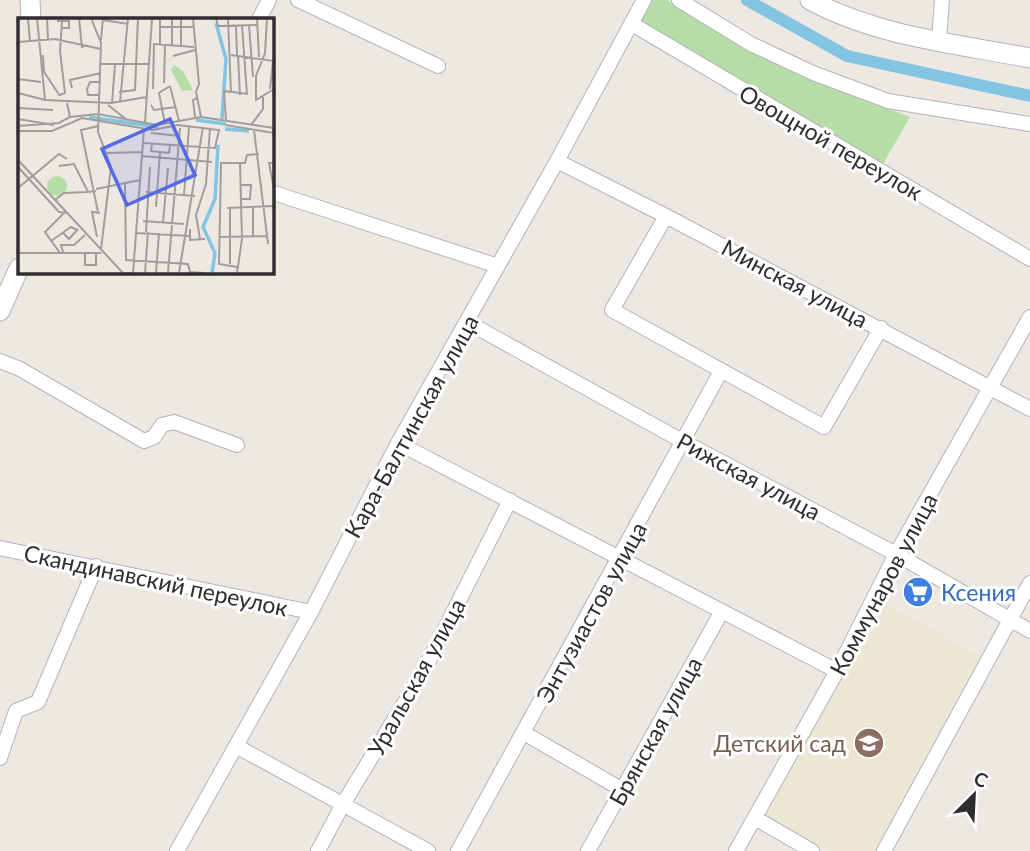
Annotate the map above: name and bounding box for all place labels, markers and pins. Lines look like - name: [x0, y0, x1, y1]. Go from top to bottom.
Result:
- supermarket icon: Ксения: [901, 575, 935, 609]
- place label: Ксения: [941, 578, 1016, 606]
- school or university icon: Детский сад: [852, 726, 886, 760]
- place label: Детский сад: [714, 729, 846, 757]

